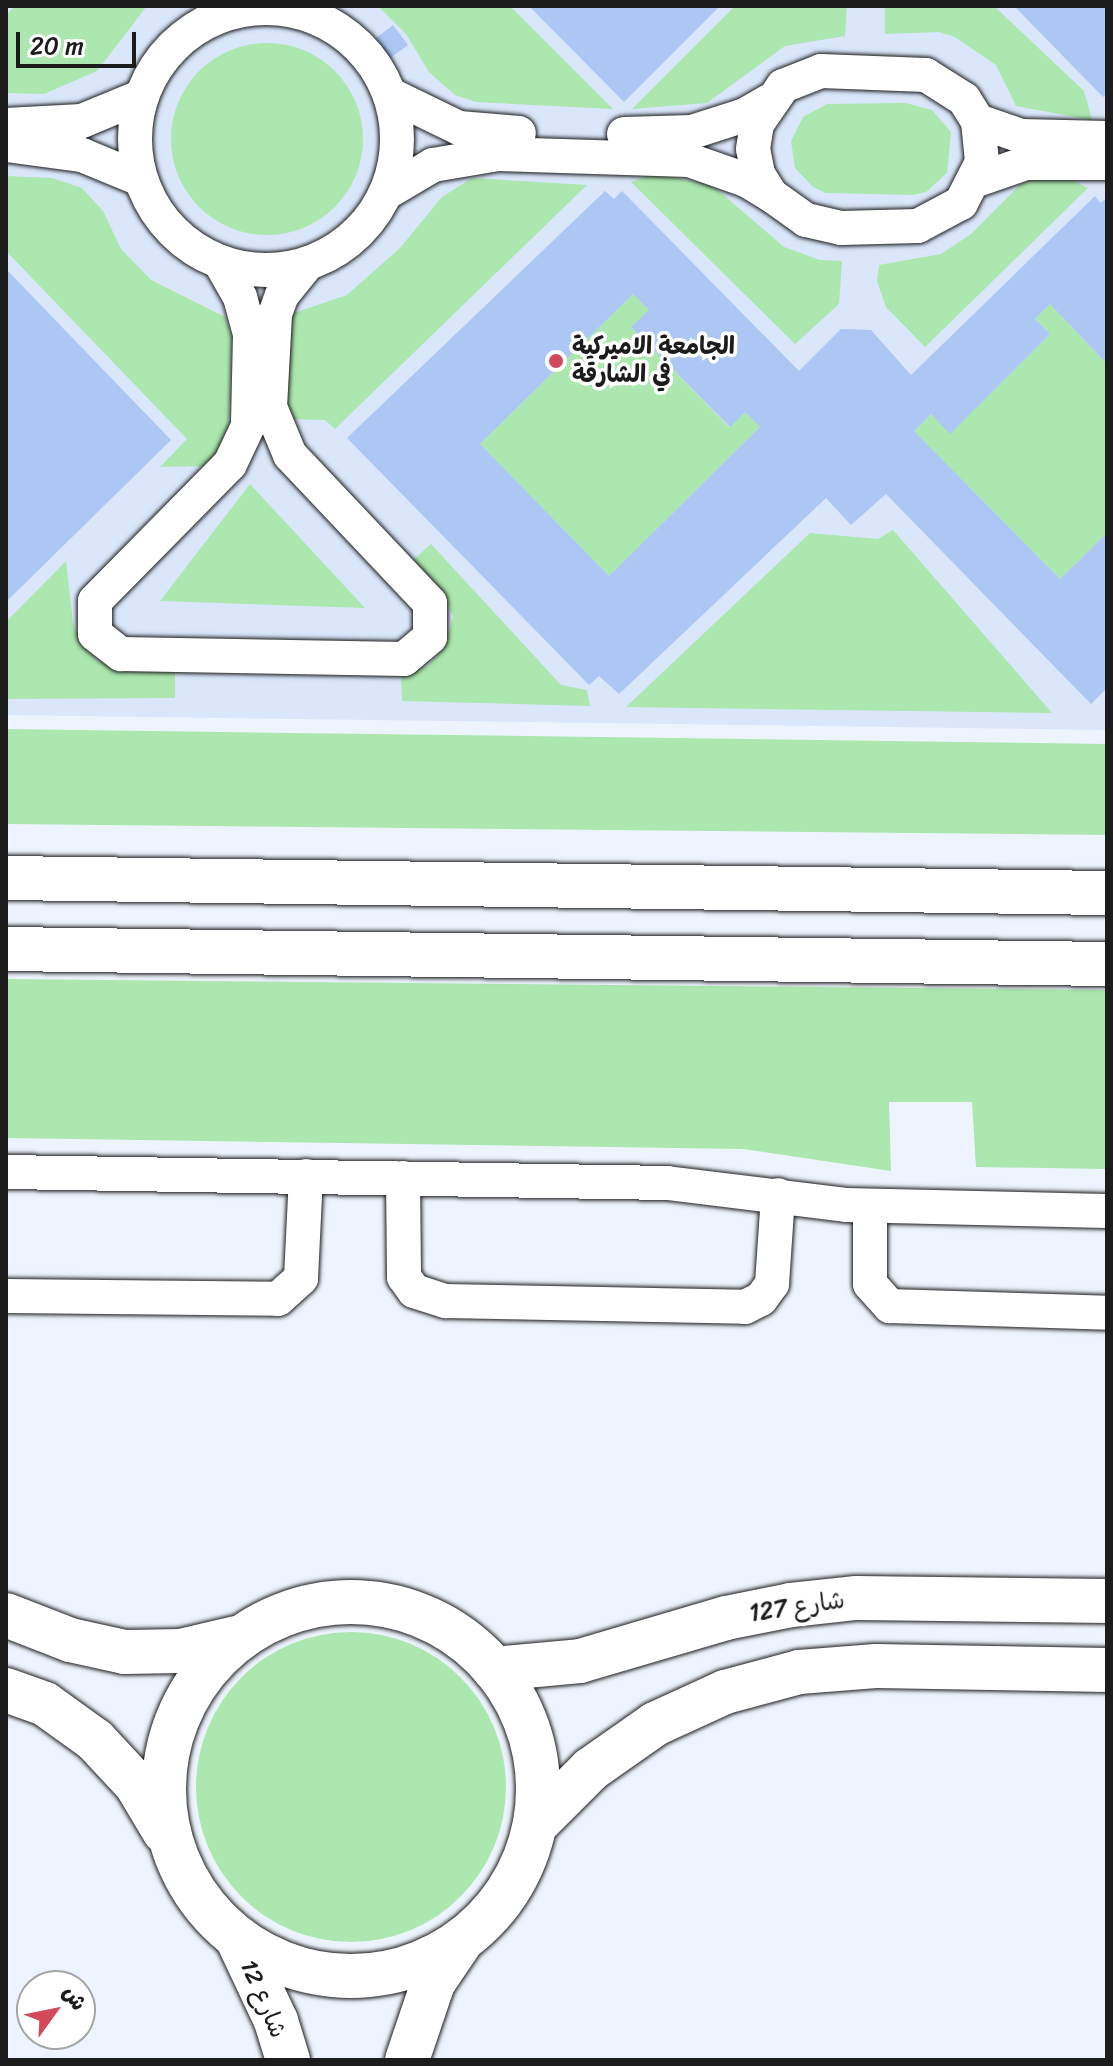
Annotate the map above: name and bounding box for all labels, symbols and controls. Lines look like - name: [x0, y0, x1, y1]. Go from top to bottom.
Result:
- scale bar: [20, 16, 140, 66]
- text: 20 m: [30, 25, 84, 67]
- place label: الجامعة الاميركية في الشارقة: [572, 333, 735, 389]
- marker: الجامعة الاميركية في الشارقة: [547, 352, 565, 370]
- street label: شارع 127: [747, 1586, 847, 1628]
- street label: شارع 12: [234, 1955, 292, 2043]
- north arrow: [16, 1970, 96, 2050]
- text: ش: [52, 1977, 98, 2019]

